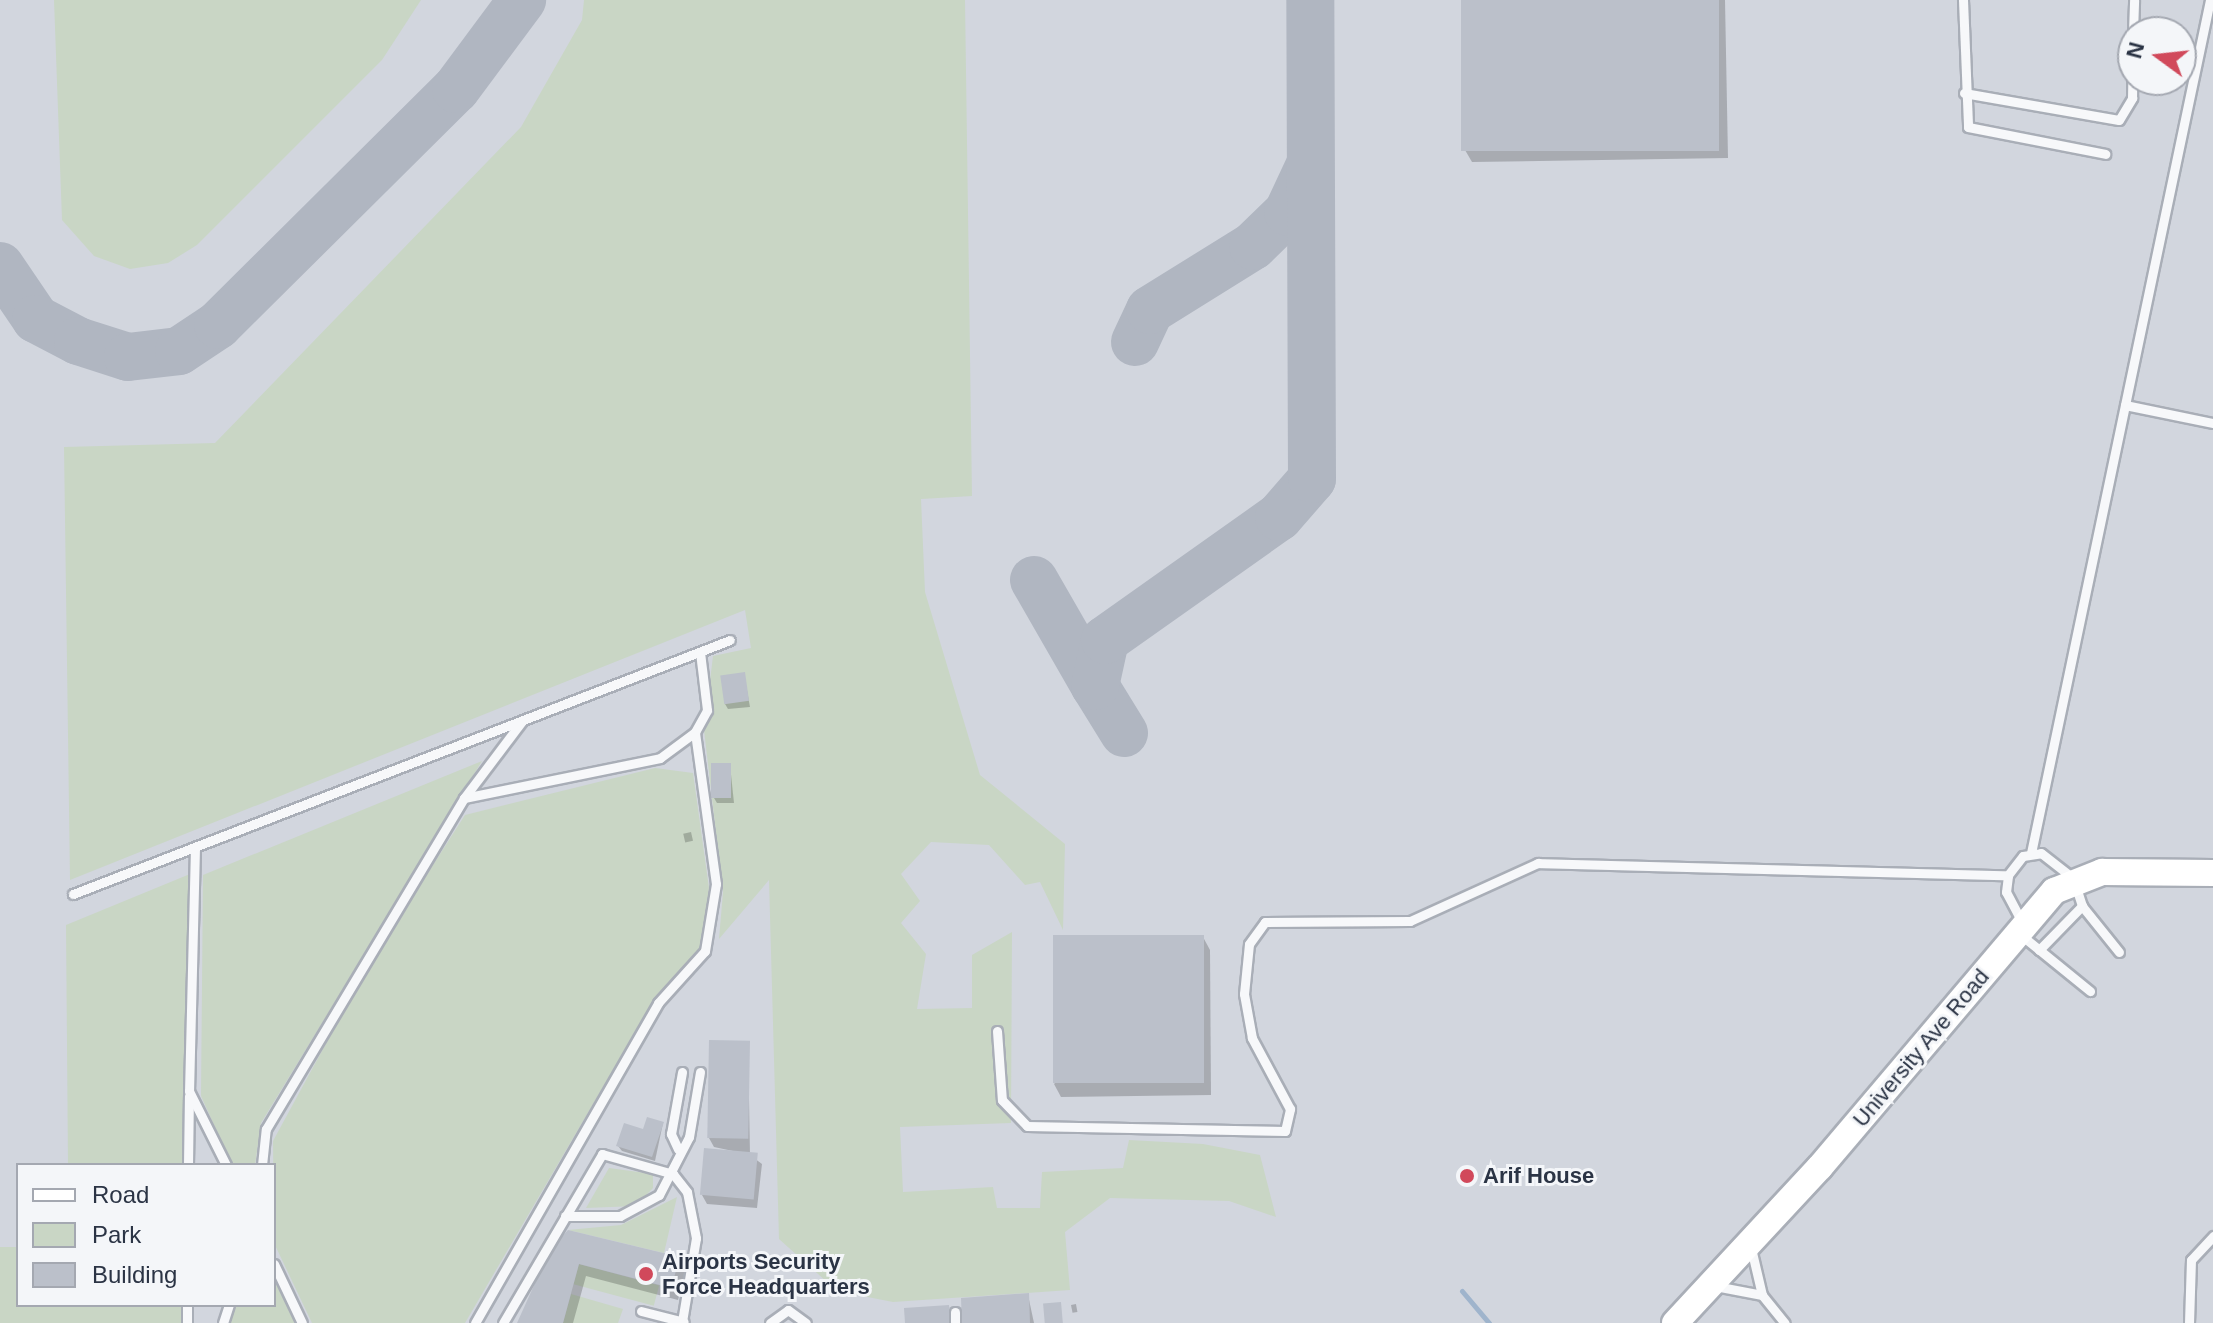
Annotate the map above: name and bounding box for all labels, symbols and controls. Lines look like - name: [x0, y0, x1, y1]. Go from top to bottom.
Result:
- north arrow: [2117, 16, 2197, 96]
- text: N: [2121, 39, 2149, 61]
- street label: University Ave Road: [1847, 963, 1995, 1133]
- legend: [16, 1163, 276, 1307]
- place label: Arif House: [1483, 1163, 1594, 1189]
- marker: Arif House: [1458, 1167, 1476, 1185]
- text: Road: [92, 1181, 149, 1208]
- text: Park: [92, 1221, 141, 1248]
- place label: Airports Security Force Headquarters: [662, 1248, 870, 1300]
- text: Building: [92, 1261, 177, 1288]
- marker: Airports Security Force Headquarters: [637, 1265, 655, 1283]

